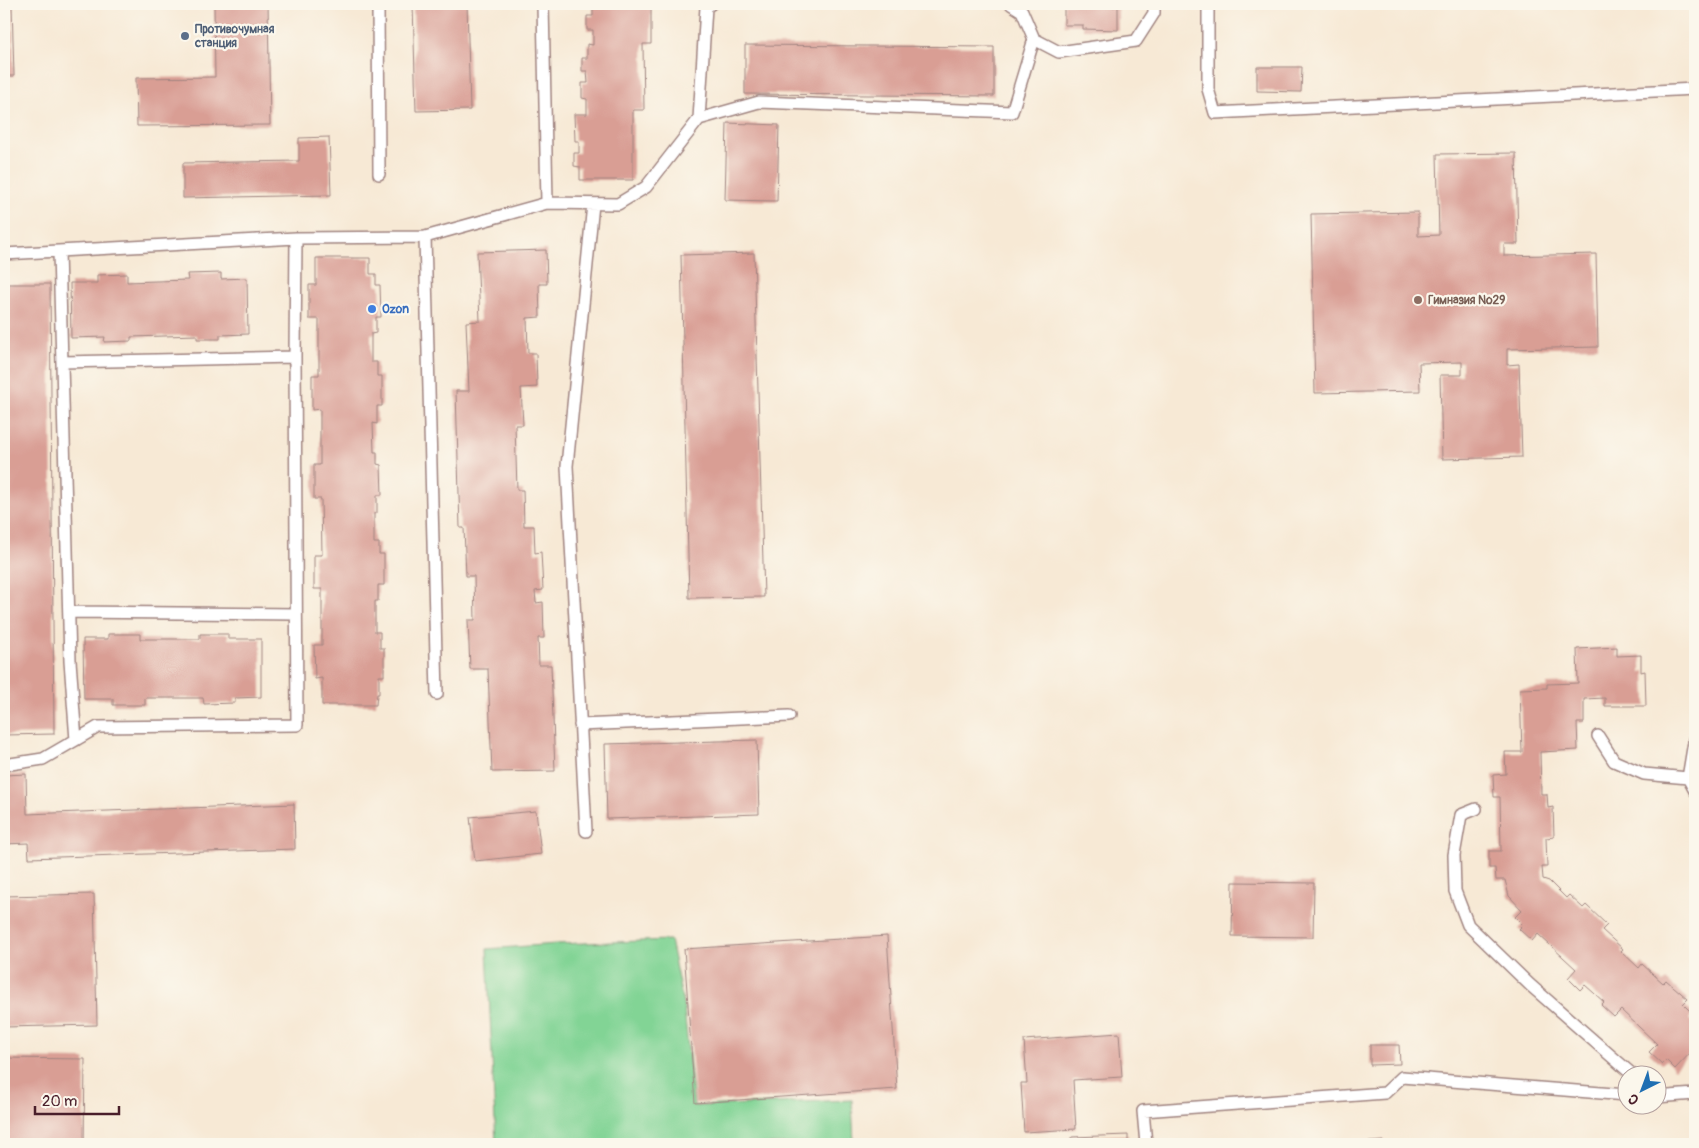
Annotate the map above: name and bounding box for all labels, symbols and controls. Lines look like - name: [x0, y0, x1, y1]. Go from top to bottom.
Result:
- place label: Противочумная станция: [194, 22, 275, 51]
- marker: Противочумная станция: [179, 30, 191, 42]
- place label: Гимназия №29: [1428, 293, 1505, 308]
- marker: Гимназия №29: [1412, 294, 1424, 306]
- place label: Ozon: [382, 302, 409, 317]
- marker: Ozon: [366, 303, 378, 315]
- north arrow: [1616, 1066, 1666, 1116]
- scale bar: [35, 1083, 119, 1115]
- text: С: [1624, 1090, 1643, 1108]
- text: 20 m: [42, 1092, 77, 1111]

